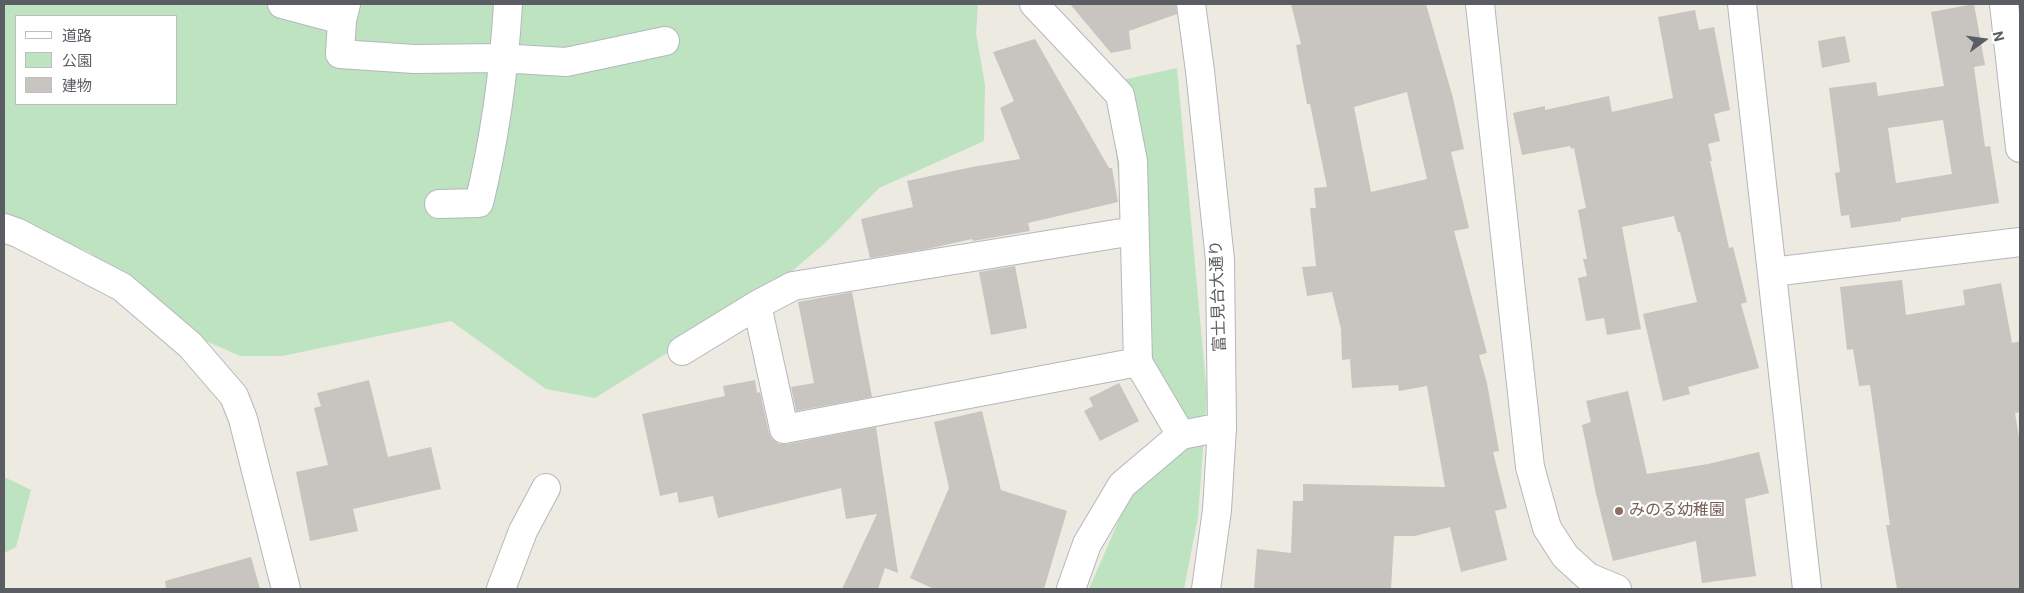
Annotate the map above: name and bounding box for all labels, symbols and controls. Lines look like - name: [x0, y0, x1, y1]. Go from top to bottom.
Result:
- legend: [15, 15, 178, 105]
- north arrow: [1959, 15, 2009, 65]
- text: 道路: [62, 27, 92, 45]
- text: N: [1990, 30, 2008, 43]
- text: 公園: [62, 52, 92, 70]
- text: 建物: [62, 77, 92, 95]
- street label: 富士見台大通り: [1207, 240, 1231, 352]
- place label: みのる幼稚園: [1629, 501, 1725, 521]
- marker: みのる幼稚園: [1613, 505, 1625, 517]

